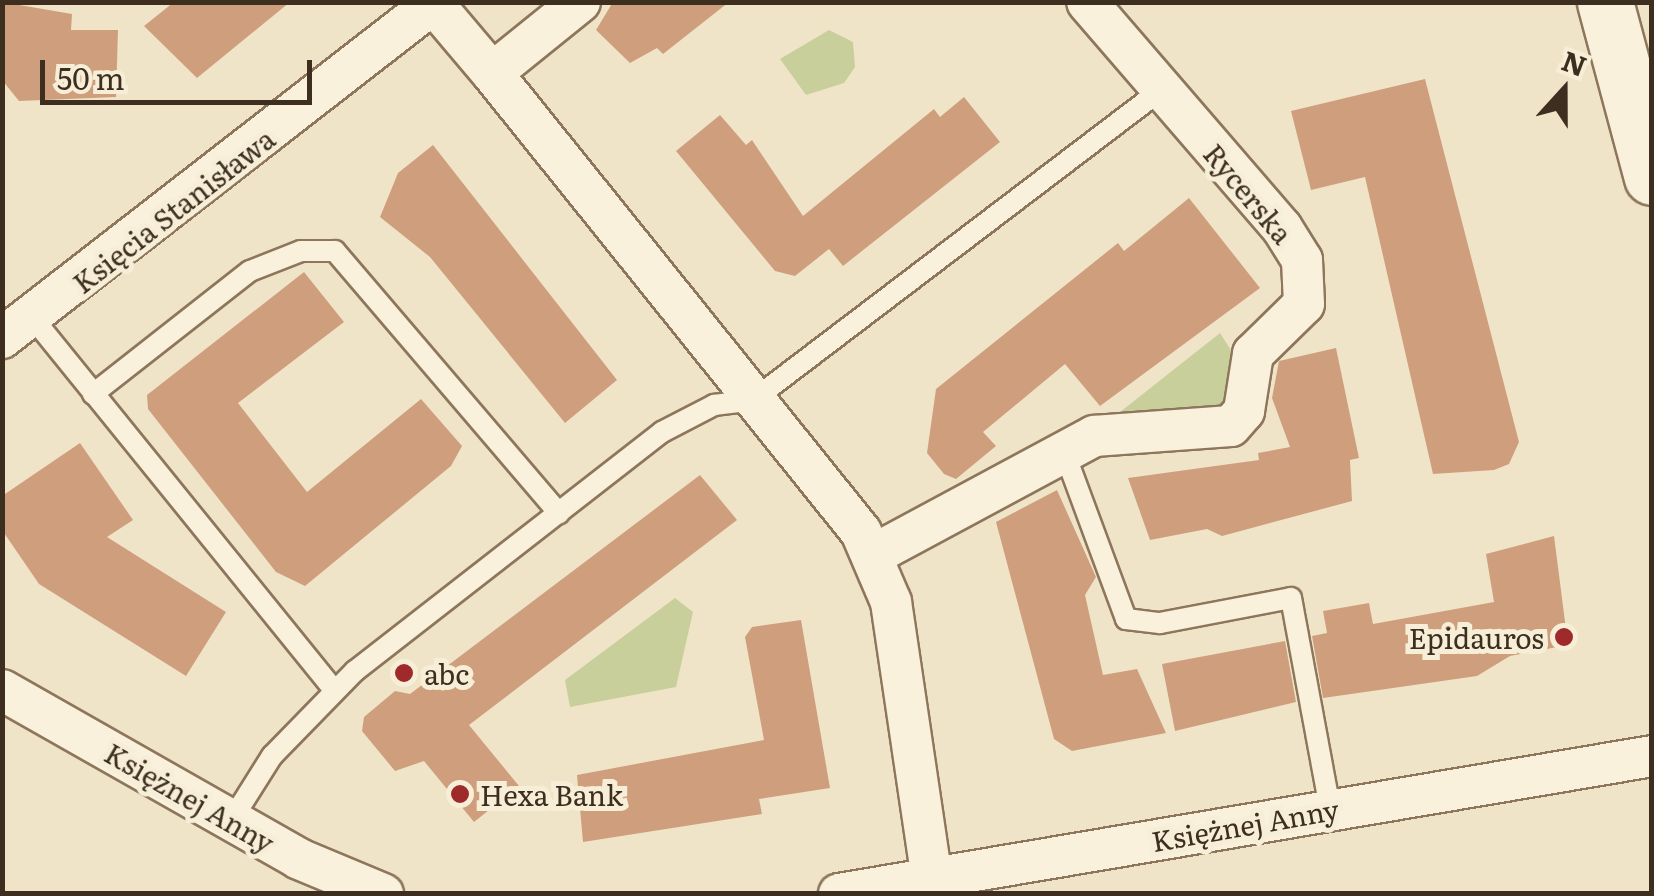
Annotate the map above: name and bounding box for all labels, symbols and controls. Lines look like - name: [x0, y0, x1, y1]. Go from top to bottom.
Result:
- text: N: [1556, 38, 1593, 86]
- scale bar: [45, 40, 318, 102]
- north arrow: [1514, 40, 1614, 140]
- text: 50 m: [57, 55, 125, 99]
- street label: Księcia Stanisława: [65, 121, 281, 299]
- street label: Rycerska: [1198, 136, 1300, 250]
- place label: Epidauros: [1409, 620, 1544, 654]
- marker: Epidauros: [1553, 626, 1575, 648]
- place label: abc: [424, 656, 469, 690]
- marker: abc: [393, 662, 415, 684]
- street label: Księżnej Anny: [99, 735, 281, 859]
- place label: Hexa Bank: [480, 777, 623, 811]
- marker: Hexa Bank: [449, 783, 471, 805]
- street label: Księżnej Anny: [1149, 791, 1341, 857]

